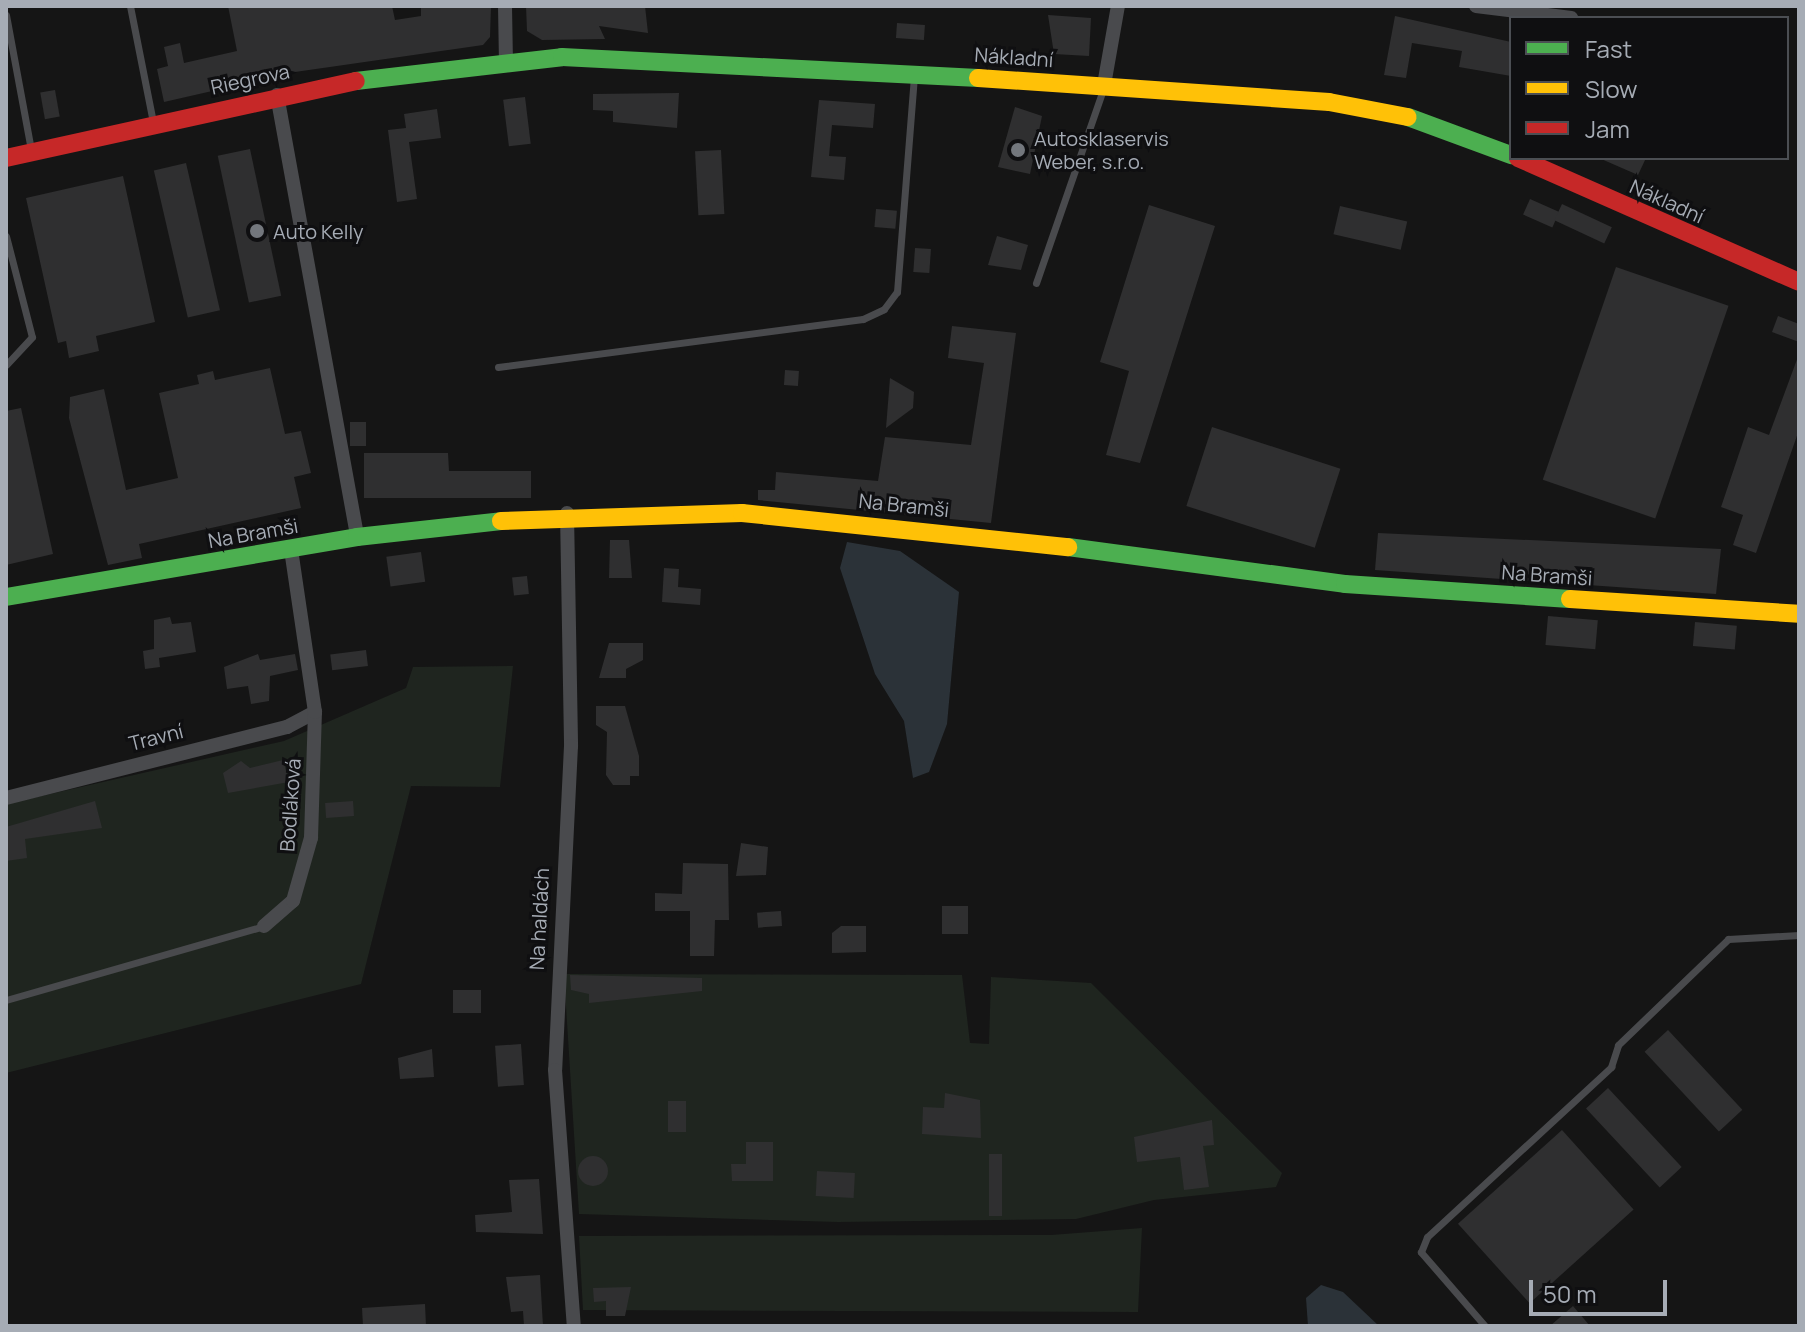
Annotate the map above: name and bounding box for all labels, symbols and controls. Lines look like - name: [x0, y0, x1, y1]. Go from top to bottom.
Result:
- legend: [1509, 16, 1789, 160]
- text: Fast: [1585, 32, 1632, 65]
- street label: Nákladní: [974, 42, 1054, 72]
- street label: Riegrova: [208, 59, 292, 99]
- text: Slow: [1585, 72, 1638, 105]
- text: Jam: [1585, 112, 1630, 145]
- place label: Autosklaservis Weber, s.r.o.: [1034, 126, 1169, 173]
- marker: Autosklaservis Weber, s.r.o.: [1009, 141, 1027, 159]
- street label: Nákladní: [1626, 174, 1708, 228]
- place label: Auto Kelly: [273, 219, 364, 243]
- marker: Auto Kelly: [248, 222, 266, 240]
- street label: Na Bramši: [857, 488, 951, 522]
- street label: Na Bramši: [206, 513, 300, 553]
- street label: Na Bramši: [1501, 560, 1593, 590]
- street label: Travní: [126, 719, 186, 755]
- street label: Bodláková: [275, 758, 305, 852]
- street label: Na haldách: [524, 867, 554, 971]
- scale bar: [1533, 1264, 1671, 1314]
- text: 50 m: [1543, 1277, 1597, 1310]

